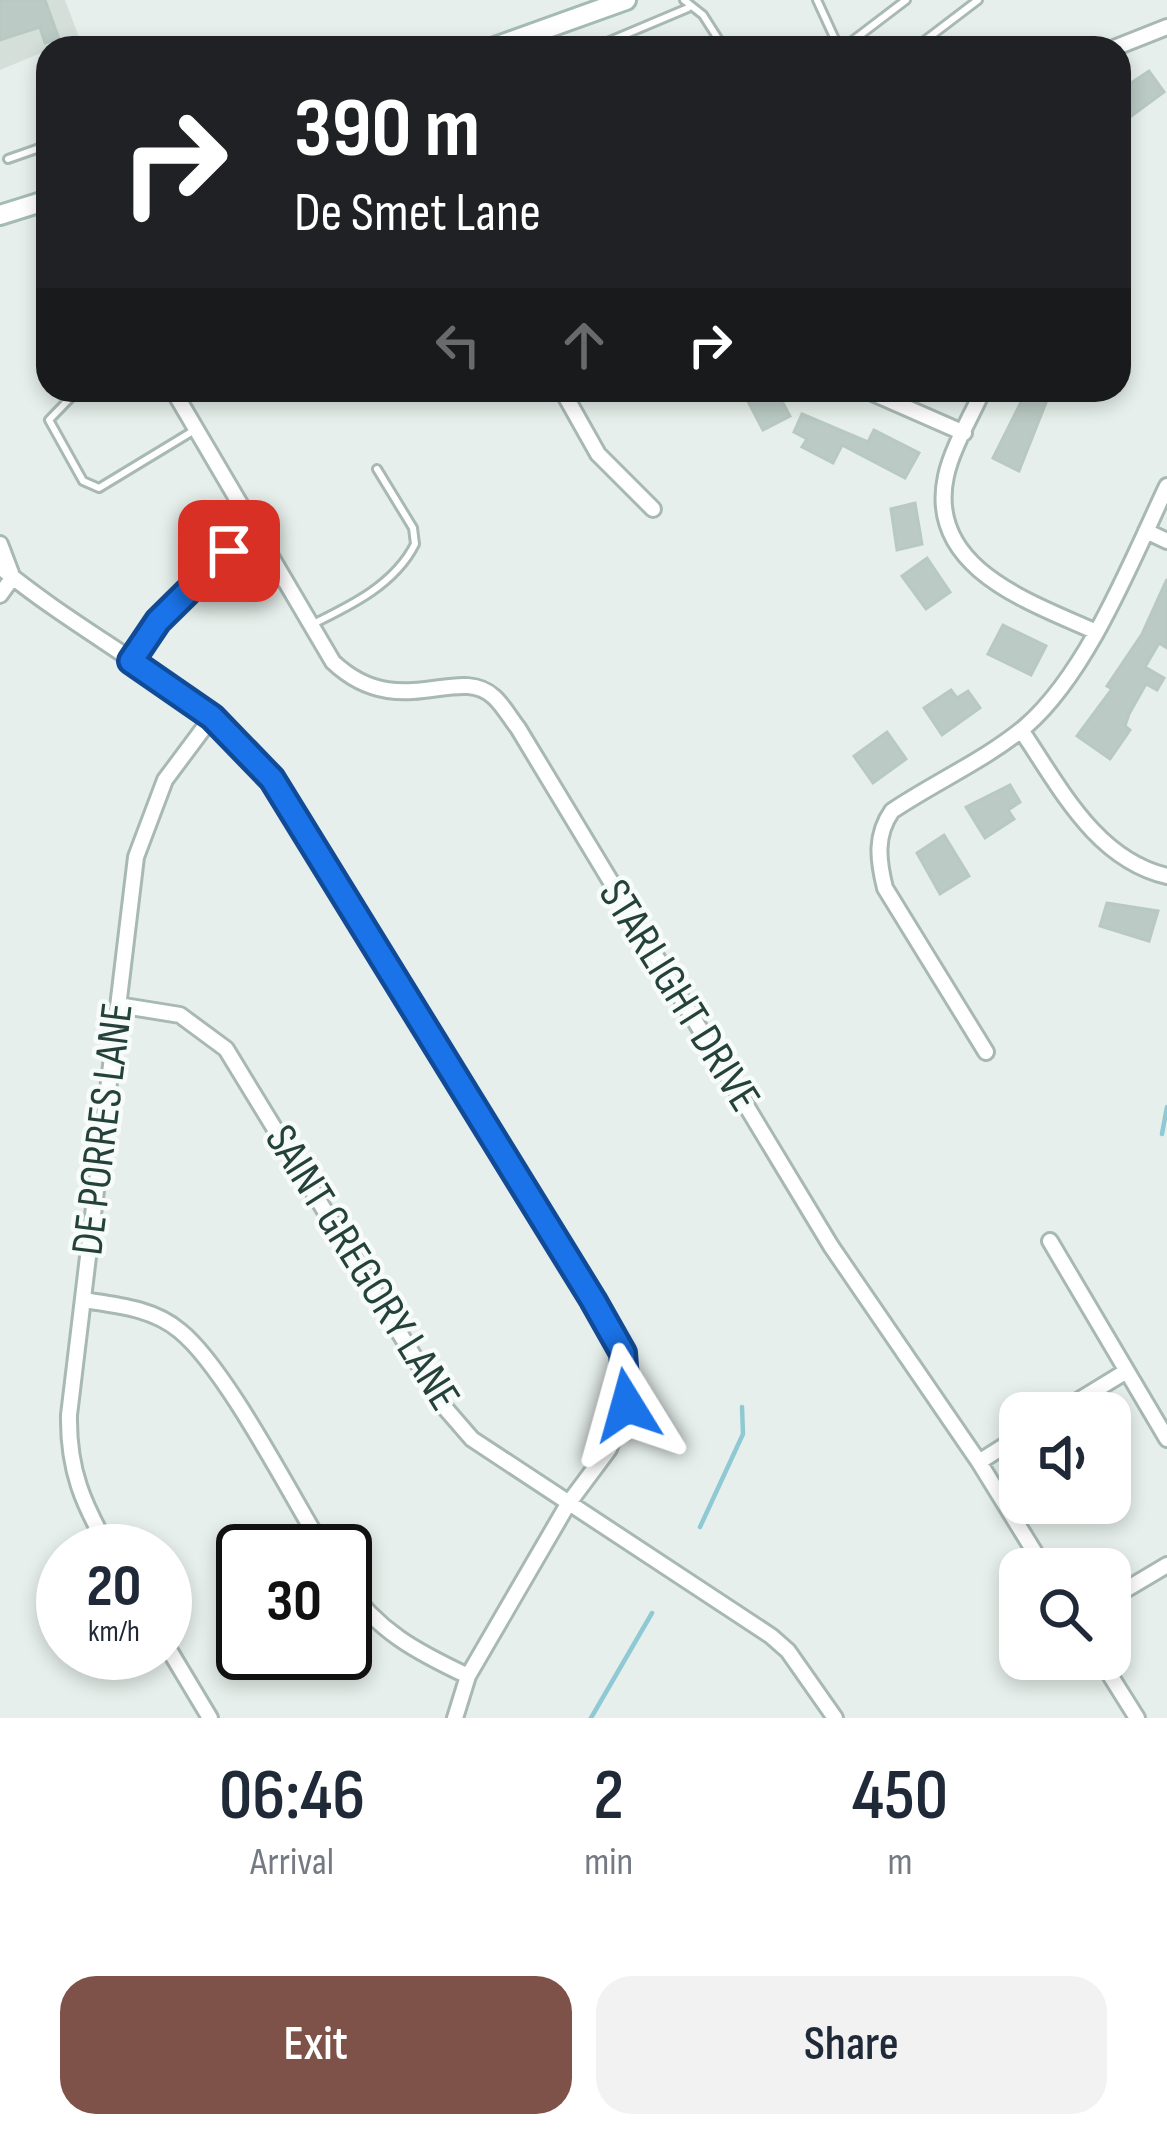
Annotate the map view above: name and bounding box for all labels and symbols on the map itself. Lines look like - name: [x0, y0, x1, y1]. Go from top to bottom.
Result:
- pin: [178, 500, 280, 602]
- street label: STARLIGHT DRIVE: [586, 870, 772, 1122]
- street label: DE PORRES LANE: [60, 1000, 146, 1258]
- street label: SAINT GREGORY LANE: [252, 1115, 472, 1421]
- position arrow: [564, 1342, 690, 1468]
- speed limit sign: 30: [216, 1524, 372, 1680]

